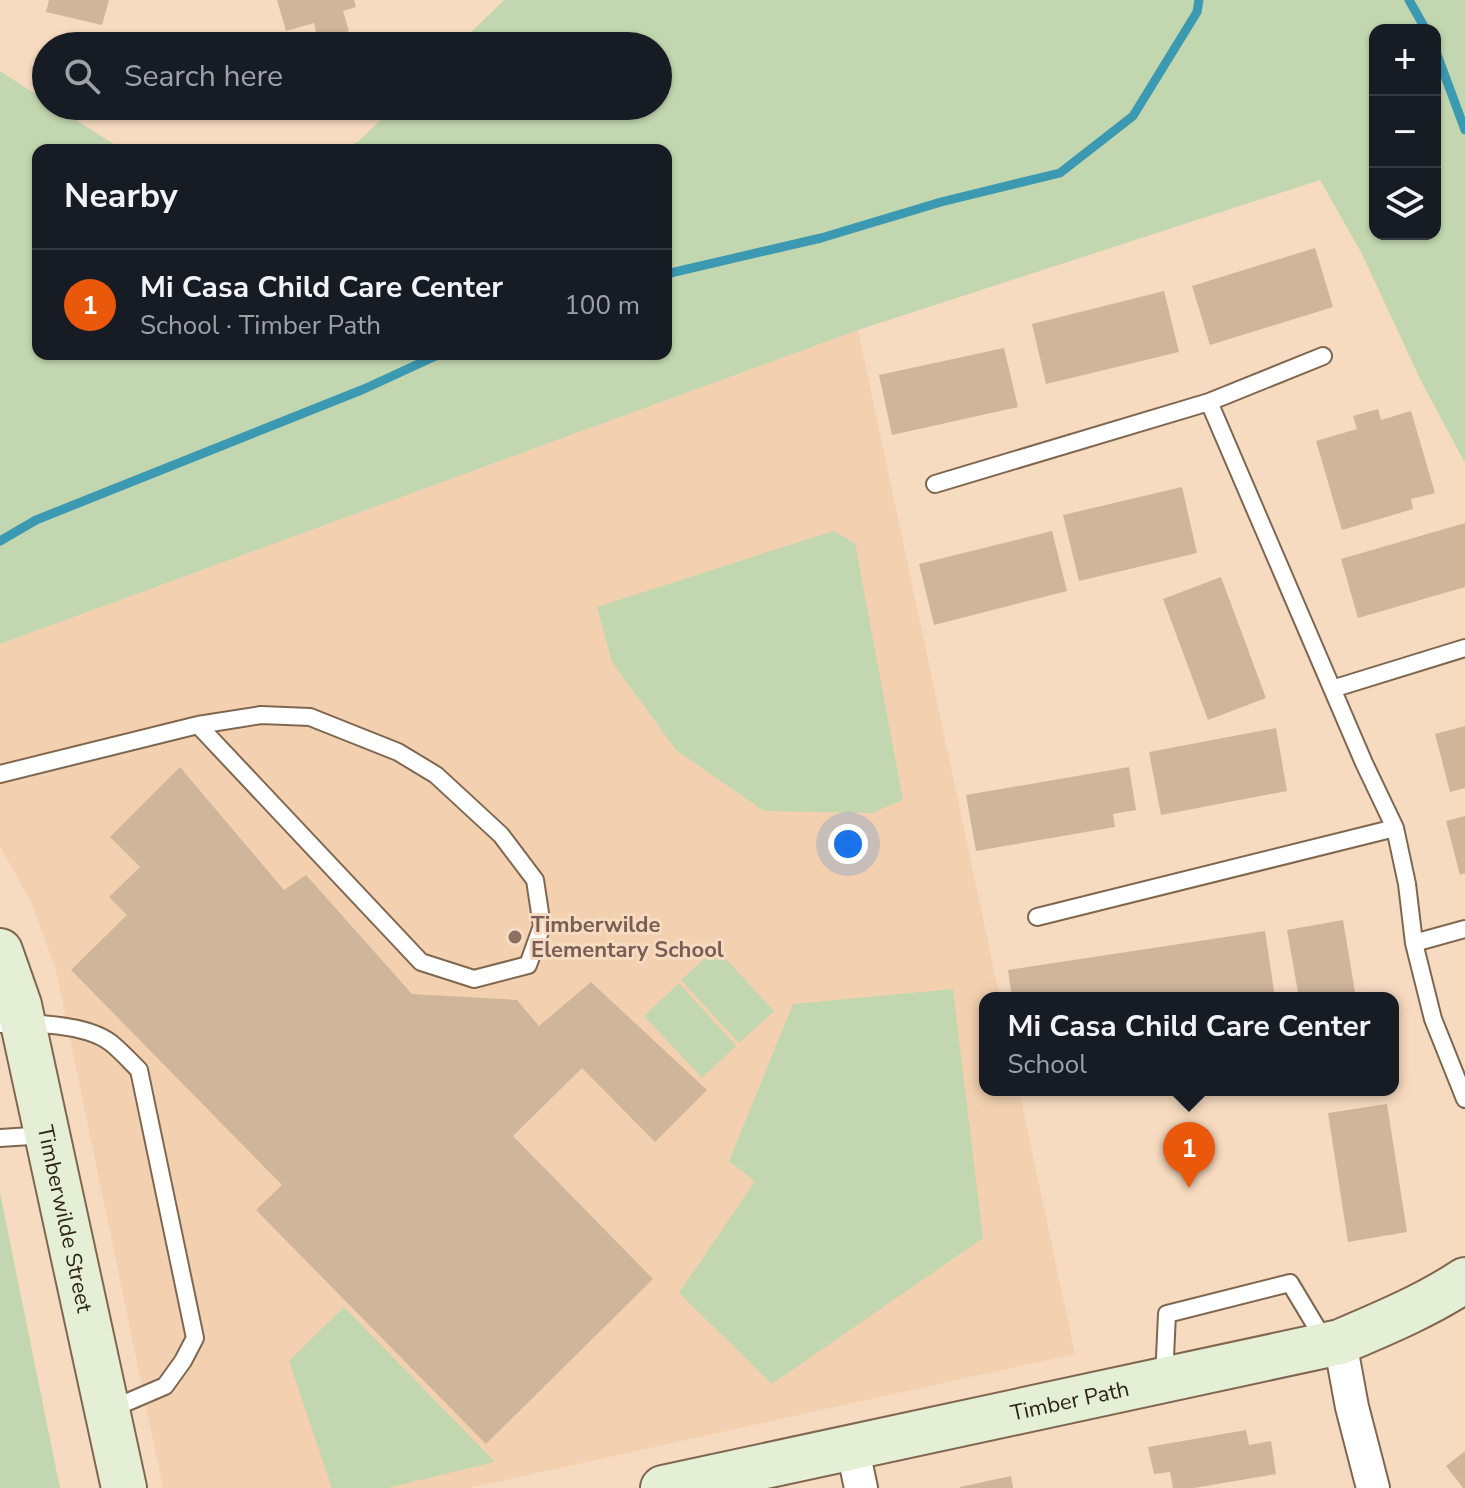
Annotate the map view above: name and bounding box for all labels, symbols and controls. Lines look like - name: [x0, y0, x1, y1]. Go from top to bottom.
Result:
- map controls: [1369, 24, 1441, 240]
- button: +: [1369, 24, 1441, 96]
- search box: [32, 32, 672, 120]
- icon: search: [60, 54, 104, 98]
- text: Search here: [124, 56, 283, 97]
- button: −: [1369, 96, 1441, 168]
- button: layers: [1369, 168, 1441, 240]
- text: Nearby: [64, 173, 178, 219]
- text: Mi Casa Child Care Center: [140, 267, 503, 308]
- text: 1: [82, 288, 98, 323]
- text: 100 m: [564, 288, 640, 323]
- text: School · Timber Path: [140, 308, 381, 343]
- your location: [828, 824, 868, 864]
- place label: Timberwilde Elementary School: [531, 910, 724, 965]
- marker: Timberwilde Elementary School: [506, 928, 524, 946]
- popup: [979, 992, 1399, 1096]
- text: Mi Casa Child Care Center: [1008, 1006, 1370, 1047]
- text: School: [1008, 1047, 1087, 1082]
- pin: 1: [1163, 1122, 1215, 1188]
- street label: Timberwilde Street: [30, 1123, 99, 1316]
- street label: Timber Path: [1008, 1374, 1132, 1429]

